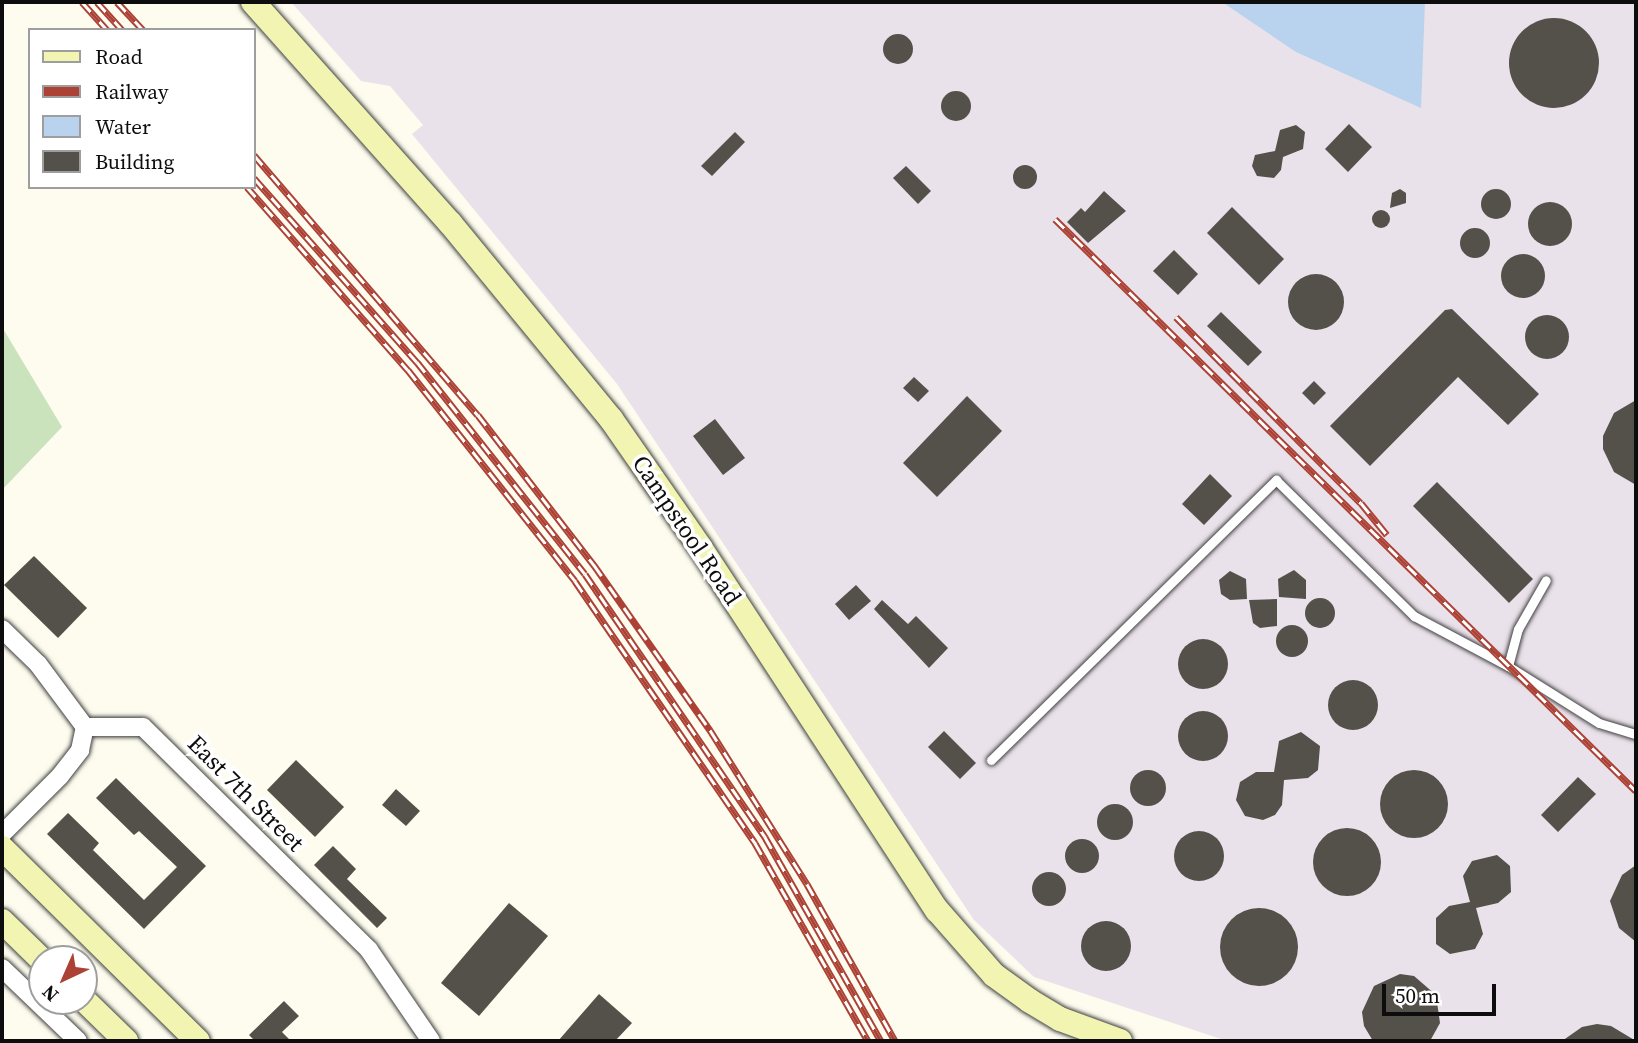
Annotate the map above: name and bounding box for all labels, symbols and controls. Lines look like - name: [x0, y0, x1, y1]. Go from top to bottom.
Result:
- legend: [28, 28, 256, 189]
- text: Road: [95, 42, 143, 71]
- text: Railway: [95, 77, 169, 106]
- text: Water: [95, 112, 151, 141]
- text: Building: [95, 147, 174, 176]
- street label: Campstool Road: [626, 450, 748, 610]
- street label: East 7th Street: [182, 729, 310, 857]
- north arrow: [28, 945, 98, 1015]
- scale bar: [1386, 970, 1500, 1014]
- text: N: [36, 980, 64, 1008]
- text: 50 m: [1395, 981, 1440, 1010]

